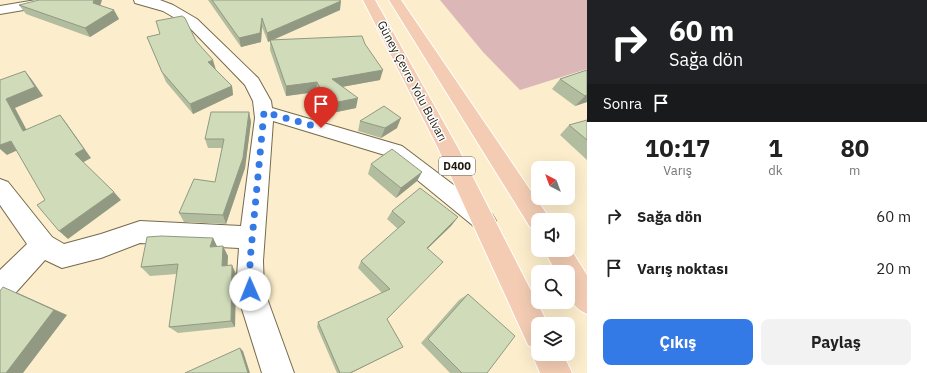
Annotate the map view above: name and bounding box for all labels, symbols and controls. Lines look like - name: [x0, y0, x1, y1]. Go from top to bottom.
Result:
- text: 60 m: [669, 12, 734, 49]
- icon: right: [603, 16, 655, 68]
- street label: Güney Çevre Yolu Bulvarı: [374, 18, 451, 144]
- text: Sağa dön: [669, 48, 743, 71]
- pin: [304, 87, 338, 128]
- icon: arrive: [650, 92, 672, 114]
- icon: arrive: [310, 93, 332, 115]
- text: Sonra: [603, 94, 642, 113]
- text: 10:17: [645, 132, 710, 164]
- text: 1: [768, 132, 783, 164]
- text: 80: [840, 132, 869, 164]
- road number: D400: [439, 157, 475, 175]
- north arrow: [531, 161, 575, 205]
- map controls: [531, 161, 575, 361]
- text: Varış: [663, 162, 692, 179]
- text: dk: [768, 162, 783, 179]
- text: m: [849, 162, 860, 179]
- icon: right: [603, 205, 625, 227]
- text: Sağa dön: [637, 207, 702, 226]
- text: 60 m: [876, 207, 911, 226]
- button: sound: [531, 213, 575, 257]
- icon: arrive: [603, 257, 625, 279]
- text: Varış noktası: [637, 259, 728, 278]
- text: 20 m: [876, 259, 911, 278]
- button: search: [531, 265, 575, 309]
- position arrow: [229, 269, 271, 311]
- button: layers: [531, 317, 575, 361]
- button: Çıkış: [603, 319, 753, 365]
- button: Paylaş: [761, 319, 911, 365]

